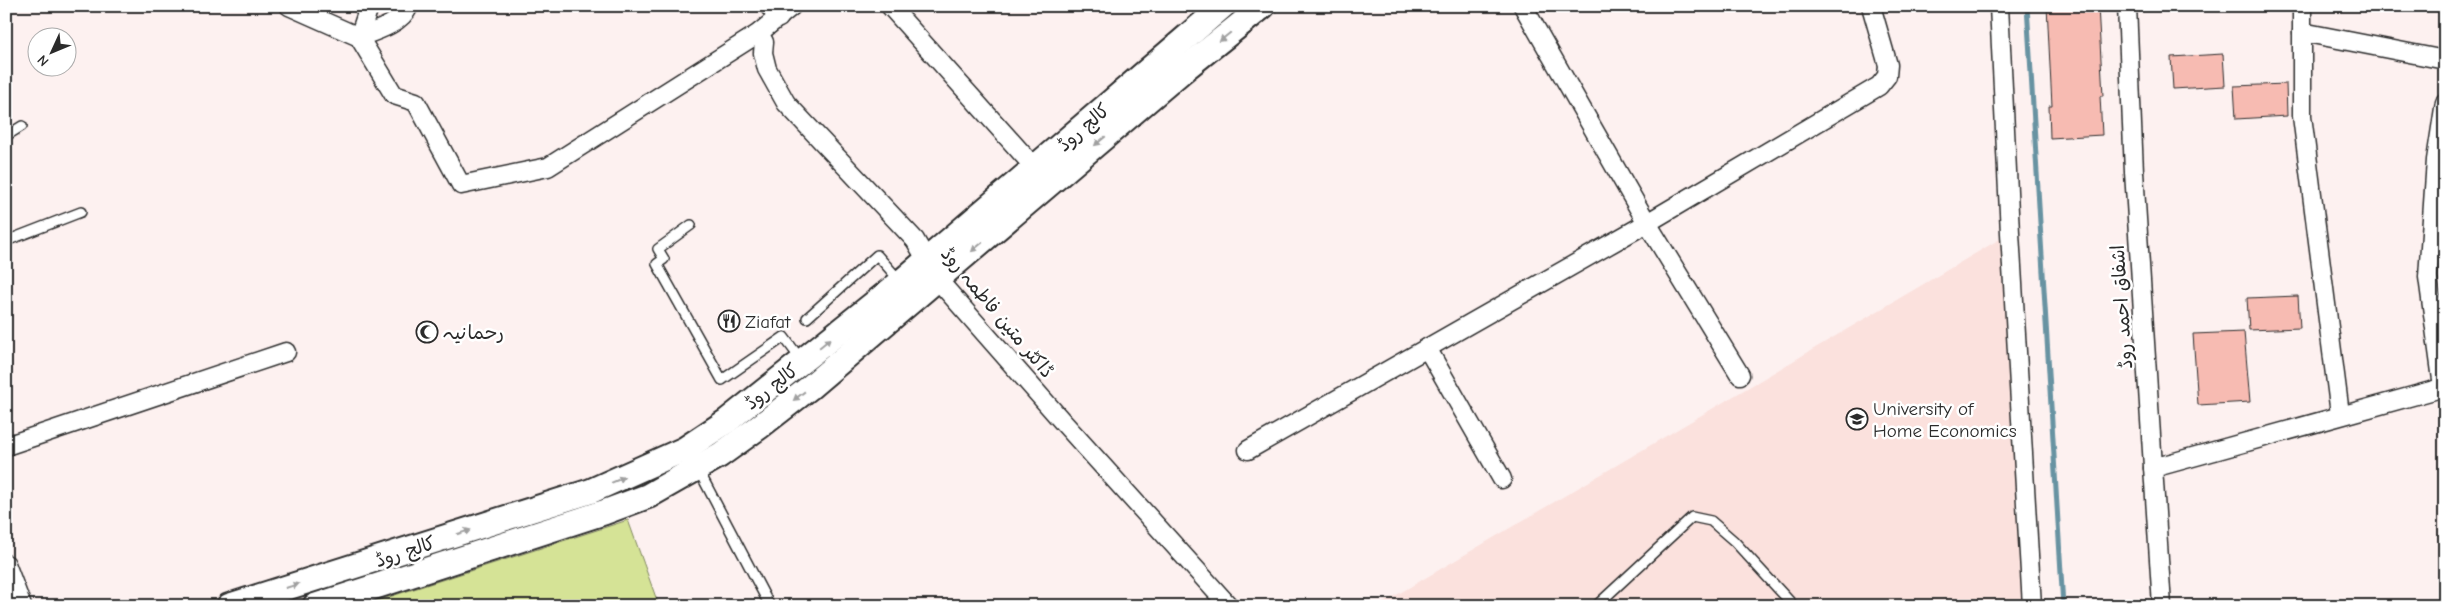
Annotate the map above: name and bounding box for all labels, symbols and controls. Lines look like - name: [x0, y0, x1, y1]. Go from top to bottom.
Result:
- north arrow: [28, 28, 78, 78]
- one-way arrow: [1219, 31, 1232, 42]
- text: N: [34, 51, 52, 70]
- street label: کالج روڈ: [1053, 99, 1115, 157]
- one-way arrow: [1094, 136, 1107, 147]
- one-way arrow: [970, 241, 983, 252]
- street label: ڈاکٹر متین فاطمہ روڈ: [936, 243, 1058, 382]
- street label: اشفاق احمد روڈ: [2107, 244, 2137, 370]
- restaurant icon: Ziafat: [717, 309, 741, 333]
- place label: Ziafat: [745, 311, 791, 333]
- mosque icon: رحمانیہ: [415, 320, 439, 344]
- place label: رحمانیہ: [443, 322, 504, 344]
- one-way arrow: [818, 338, 831, 349]
- street label: کالج روڈ: [740, 359, 803, 415]
- one-way arrow: [792, 391, 806, 401]
- place label: University of Home Economics: [1873, 398, 2017, 442]
- school or university icon: University of Home Economics: [1845, 407, 1869, 431]
- one-way arrow: [610, 476, 625, 484]
- one-way arrow: [456, 528, 471, 535]
- street label: کالج روڈ: [372, 532, 438, 573]
- one-way arrow: [285, 582, 300, 590]

